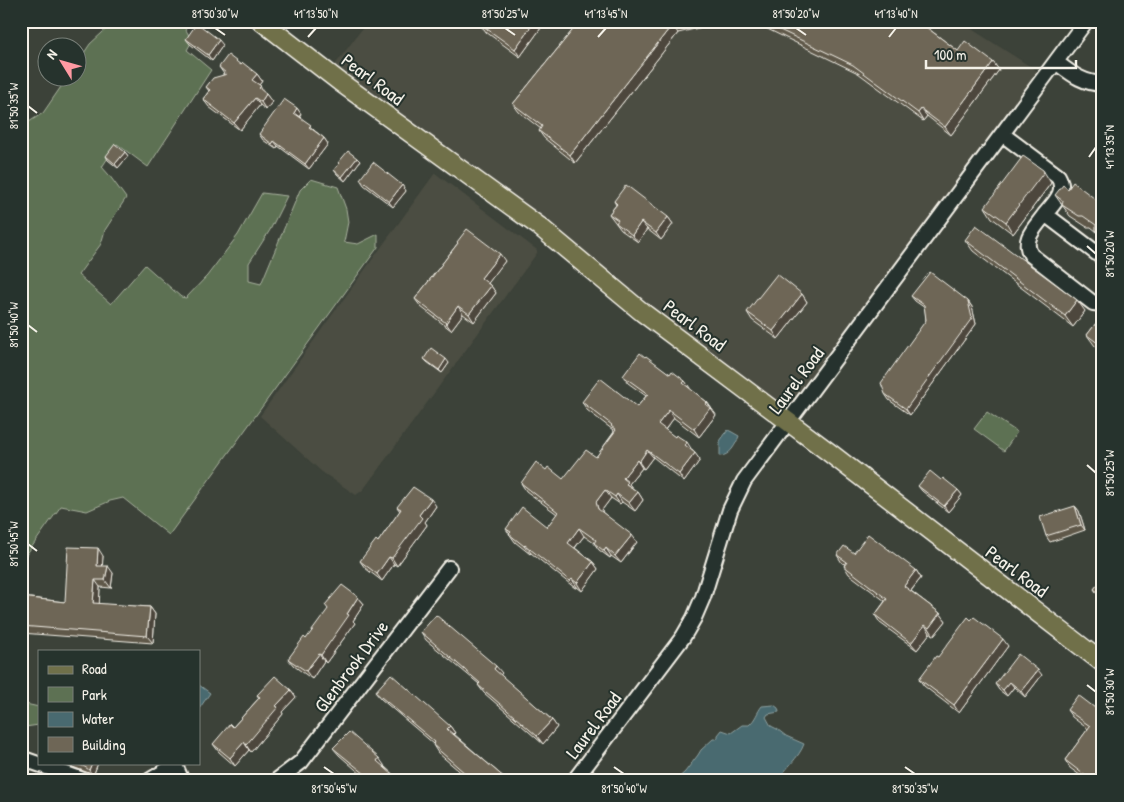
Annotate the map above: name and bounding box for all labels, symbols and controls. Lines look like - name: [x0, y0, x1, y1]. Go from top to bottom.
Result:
- text: 81°50'30"W: [192, 5, 239, 22]
- text: 41°13'50"N: [294, 5, 338, 22]
- text: 81°50'25"W: [482, 5, 529, 22]
- text: 41°13'45"N: [585, 5, 627, 22]
- text: 81°50'20"W: [773, 5, 820, 22]
- text: 41°13'40"N: [874, 5, 918, 22]
- north arrow: [38, 38, 88, 88]
- scale bar: [926, 38, 1076, 70]
- text: 100 m: [934, 44, 967, 65]
- text: N: [41, 45, 61, 63]
- street label: Pearl Road: [336, 47, 410, 111]
- text: 81°50'35"W: [5, 82, 22, 129]
- text: 41°13'35"N: [1101, 125, 1118, 169]
- text: 81°50'20"W: [1101, 230, 1118, 277]
- street label: Pearl Road: [658, 293, 732, 357]
- text: 81°50'40"W: [5, 302, 22, 348]
- street label: Laurel Road: [762, 341, 830, 419]
- text: 81°50'25"W: [1101, 449, 1118, 496]
- text: 81°50'45"W: [5, 521, 22, 567]
- street label: Pearl Road: [980, 539, 1054, 603]
- street label: Glenbrook Drive: [308, 614, 394, 717]
- legend: [38, 650, 200, 764]
- text: Road: [82, 658, 107, 679]
- text: 81°50'30"W: [1101, 668, 1118, 715]
- text: Park: [82, 684, 107, 705]
- street label: Laurel Road: [559, 686, 627, 764]
- text: Water: [82, 708, 114, 729]
- text: Building: [82, 734, 126, 755]
- text: 81°50'45"W: [311, 780, 357, 797]
- text: 81°50'40"W: [601, 780, 647, 797]
- text: 81°50'35"W: [892, 780, 939, 797]

